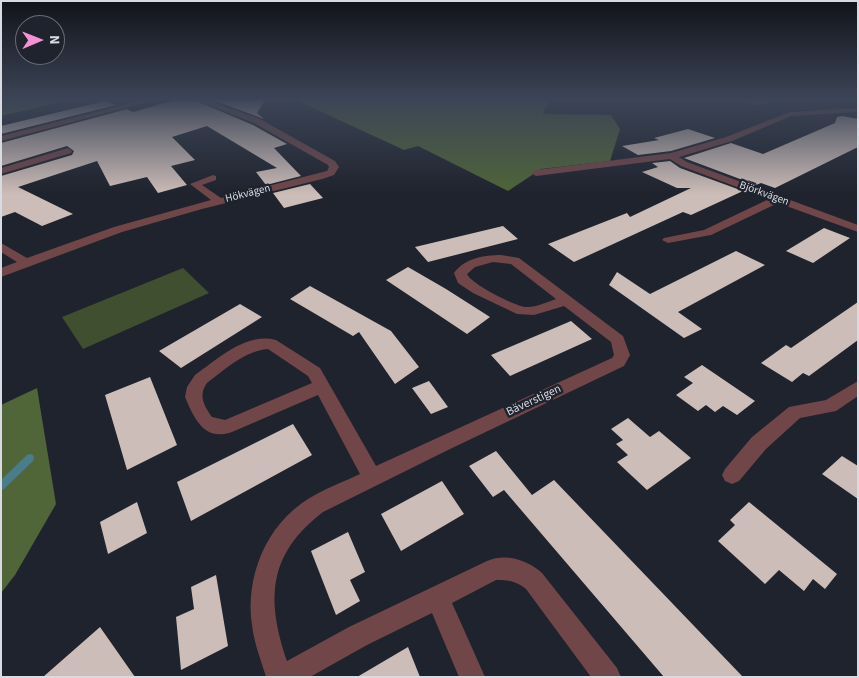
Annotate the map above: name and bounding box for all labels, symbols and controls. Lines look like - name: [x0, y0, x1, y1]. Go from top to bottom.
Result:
- north arrow: [15, 15, 65, 65]
- text: N: [44, 35, 64, 45]
- street label: Björkvägen: [737, 179, 791, 209]
- street label: Hökvägen: [224, 182, 272, 206]
- street label: Bäverstigen: [504, 382, 564, 420]

